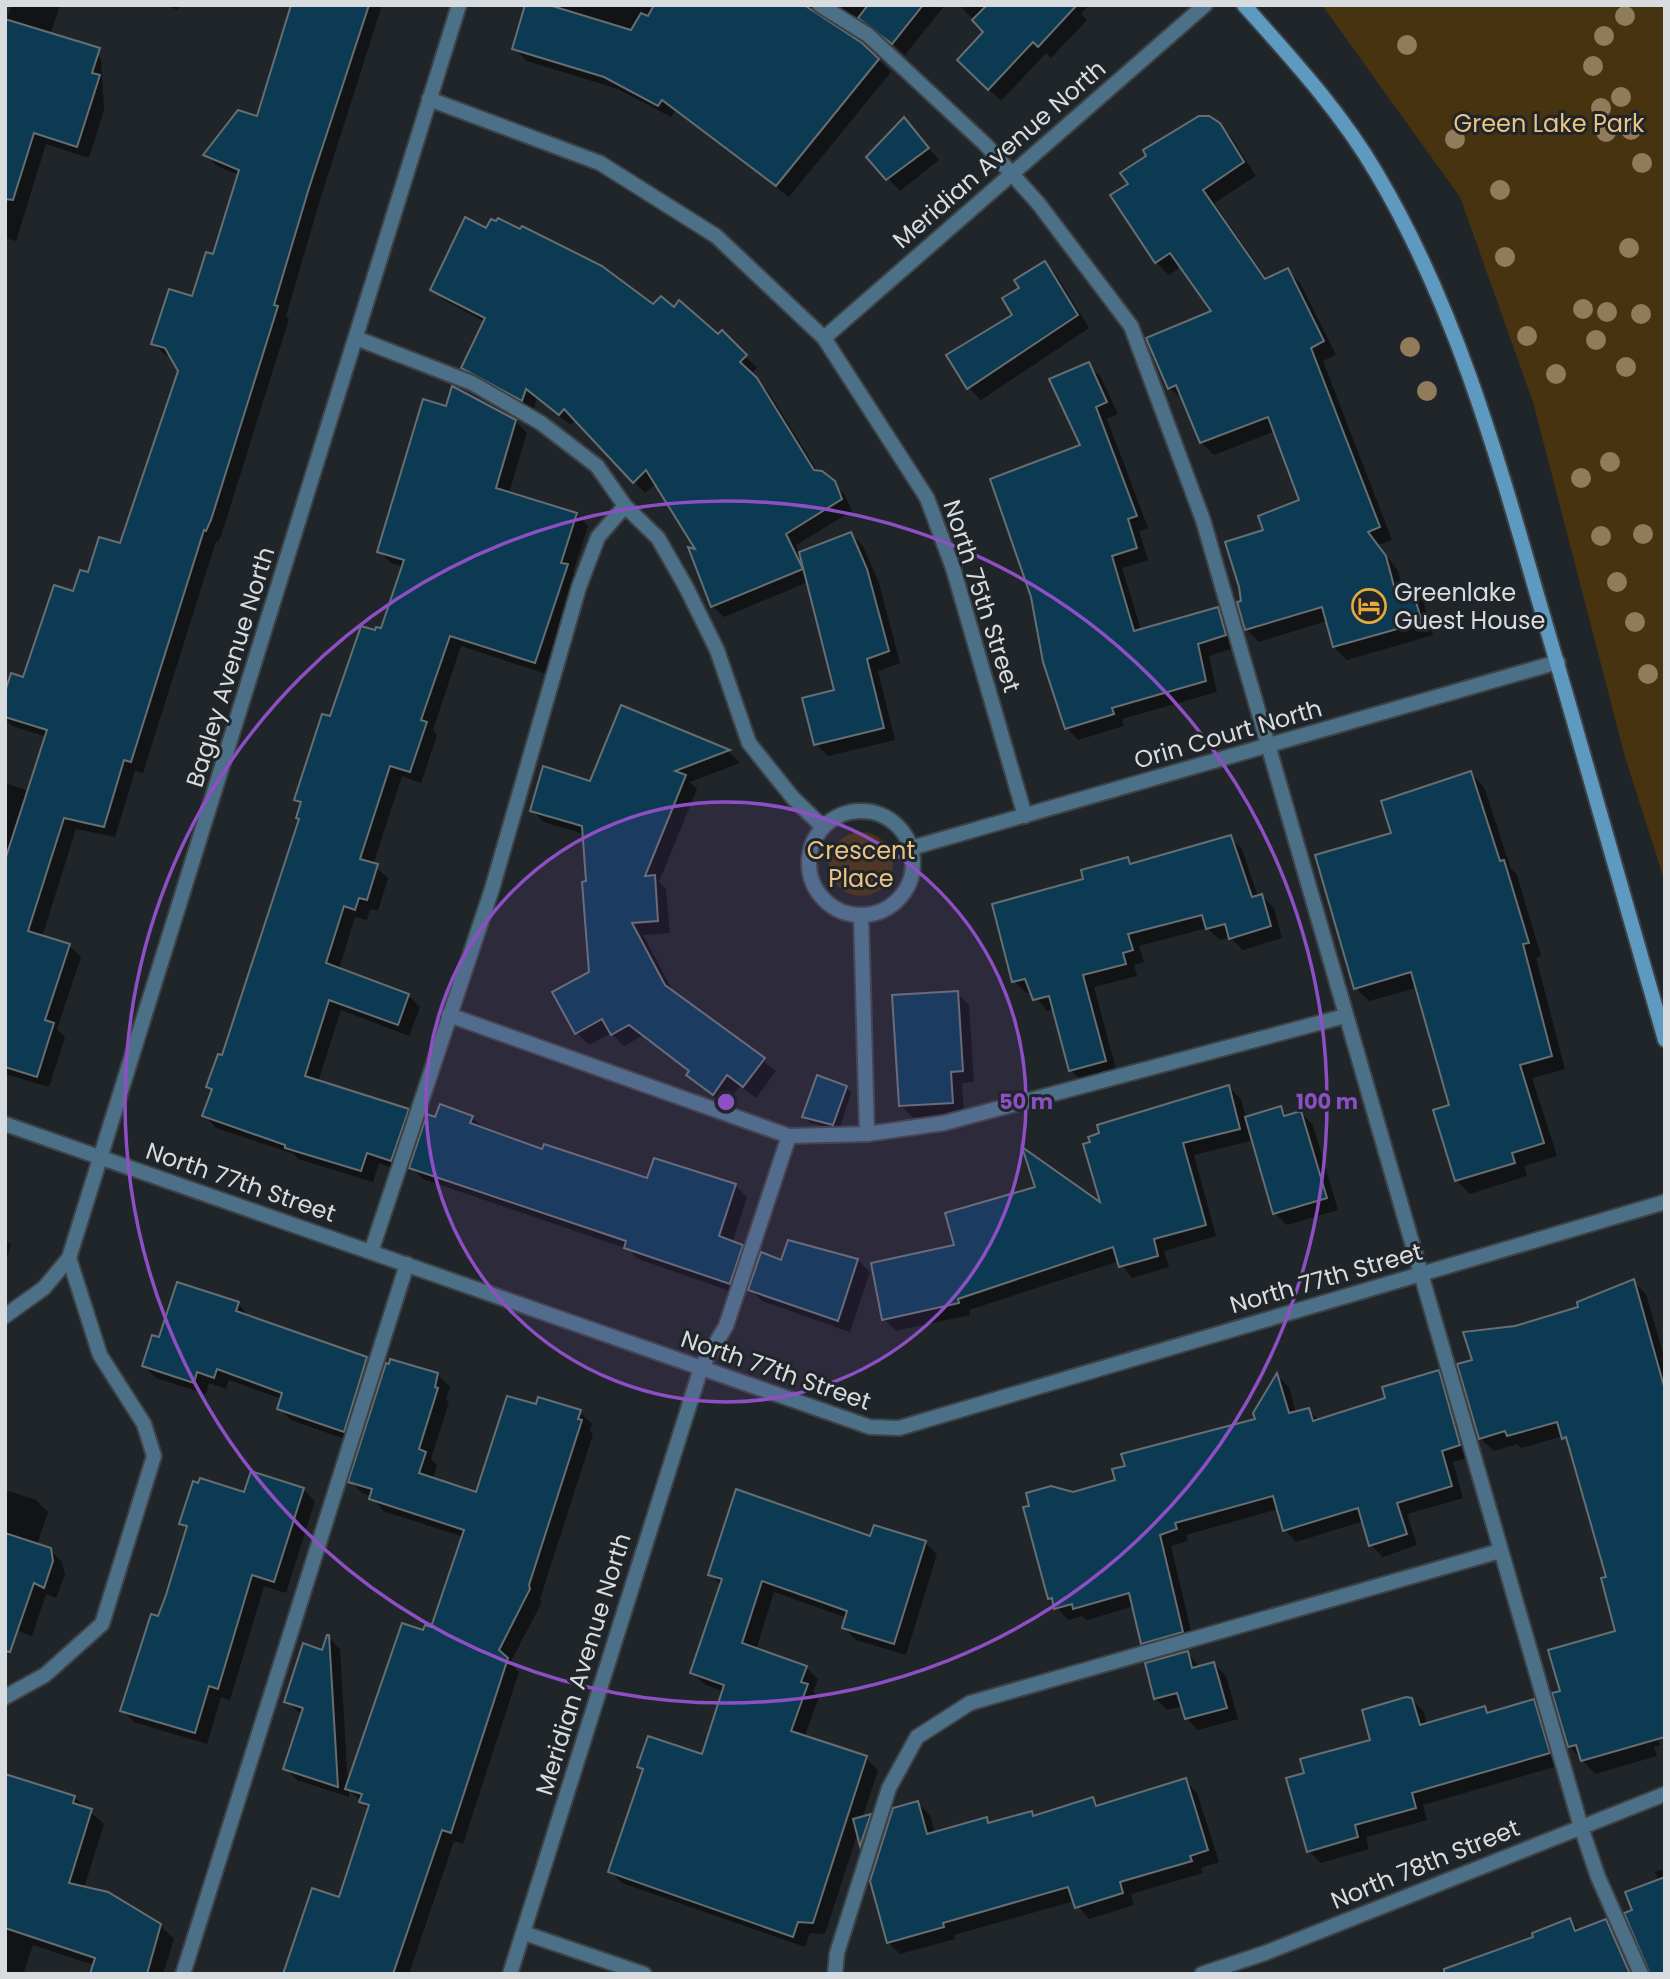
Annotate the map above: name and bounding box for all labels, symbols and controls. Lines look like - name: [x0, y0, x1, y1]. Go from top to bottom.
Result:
- street label: Meridian Avenue North: [885, 52, 1113, 256]
- park label: Green Lake Park: [1454, 107, 1645, 140]
- street label: North 75th Street: [935, 495, 1029, 697]
- street label: Bagley Avenue North: [178, 543, 282, 791]
- place label: Greenlake Guest House: [1394, 576, 1545, 637]
- hotel icon: Greenlake Guest House: [1350, 587, 1388, 625]
- street label: Orin Court North: [1130, 691, 1326, 777]
- park label: Crescent Place: [807, 834, 915, 895]
- text: 50 m: [999, 1087, 1053, 1116]
- text: 100 m: [1296, 1087, 1358, 1116]
- centre of rings: [714, 1090, 738, 1114]
- street label: North 77th Street: [142, 1134, 340, 1230]
- street label: North 77th Street: [1226, 1235, 1426, 1321]
- street label: North 77th Street: [677, 1322, 875, 1418]
- street label: Meridian Avenue North: [527, 1529, 639, 1799]
- street label: North 78th Street: [1326, 1811, 1524, 1917]

